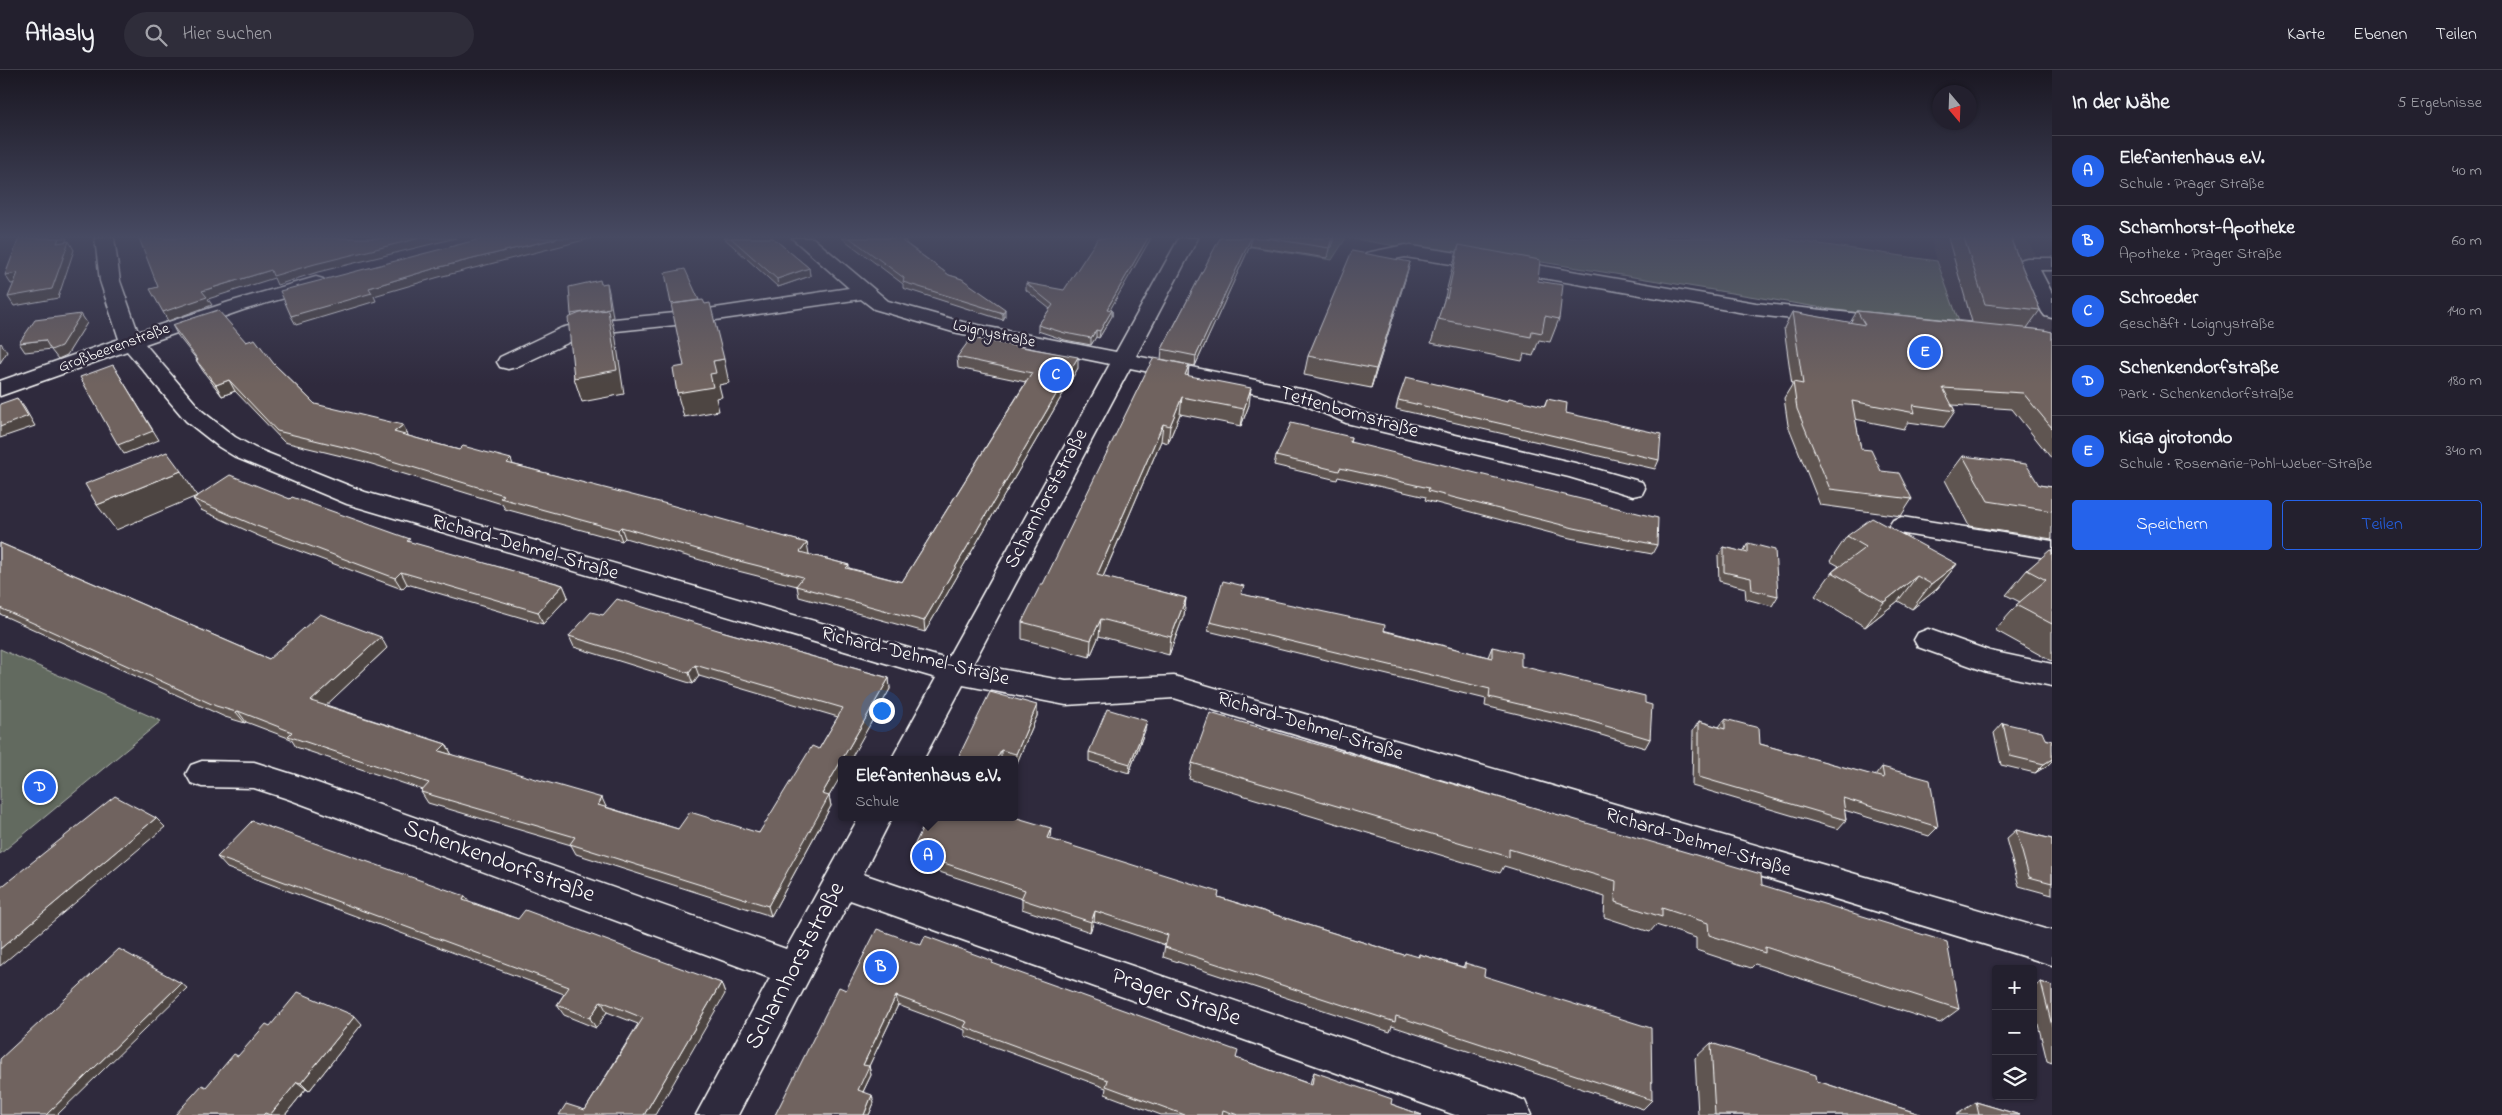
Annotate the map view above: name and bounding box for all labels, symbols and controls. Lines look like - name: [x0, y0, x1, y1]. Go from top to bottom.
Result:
- search box: [124, 12, 474, 57]
- text: Atlasly: [25, 17, 94, 52]
- icon: search: [142, 21, 170, 49]
- text: Hier suchen: [182, 21, 272, 48]
- text: Karte: [2287, 22, 2325, 48]
- text: Ebenen: [2353, 22, 2407, 48]
- text: Teilen: [2435, 22, 2477, 48]
- north arrow: [1932, 85, 1977, 130]
- text: In der Nähe: [2072, 88, 2170, 118]
- text: 5 Ergebnisse: [2397, 91, 2482, 115]
- text: Elefantenhaus e.V.: [2119, 145, 2265, 172]
- text: A: [2083, 159, 2093, 183]
- text: 40 m: [2452, 159, 2482, 183]
- text: Schule · Prager Straße: [2119, 172, 2264, 196]
- text: Scharnhorst-Apotheke: [2119, 215, 2295, 242]
- text: B: [2083, 229, 2093, 253]
- text: 60 m: [2452, 229, 2482, 253]
- text: Apotheke · Prager Straße: [2119, 242, 2282, 266]
- text: Schroeder: [2119, 285, 2198, 312]
- text: C: [2084, 299, 2092, 323]
- text: 140 m: [2447, 299, 2482, 323]
- text: Geschäft · Loignystraße: [2119, 312, 2274, 336]
- street label: Loignystraße: [951, 314, 1038, 355]
- street label: Großbeerenstraße: [55, 316, 174, 379]
- pin: E: [1909, 333, 1941, 371]
- text: Schenkendorfstraße: [2119, 355, 2279, 382]
- pin: C: [1040, 356, 1072, 394]
- text: D: [2082, 369, 2094, 393]
- text: 180 m: [2448, 369, 2482, 393]
- street label: Tettenbornstraße: [1276, 379, 1422, 447]
- text: Park · Schenkendorfstraße: [2119, 382, 2294, 406]
- street label: Scharnhorststraße: [998, 424, 1096, 574]
- text: KiGa girotondo: [2119, 425, 2233, 452]
- text: E: [2083, 439, 2093, 463]
- text: 340 m: [2445, 439, 2482, 463]
- text: Schule · Rosemarie-Pohl-Weber-Straße: [2119, 452, 2372, 476]
- button: Speichern: [2072, 500, 2272, 550]
- button: Teilen: [2282, 500, 2482, 550]
- street label: Richard-Dehmel-Straße: [428, 507, 622, 589]
- street label: Richard-Dehmel-Straße: [818, 620, 1012, 694]
- street label: Richard-Dehmel-Straße: [1213, 685, 1407, 769]
- your location: [869, 698, 895, 724]
- popup: [838, 756, 1018, 821]
- text: Elefantenhaus e.V.: [855, 763, 1001, 790]
- pin: D: [24, 768, 56, 806]
- text: Schule: [855, 790, 899, 814]
- street label: Richard-Dehmel-Straße: [1601, 801, 1795, 885]
- street label: Schenkendorfstraße: [398, 811, 600, 913]
- pin: A: [912, 837, 944, 875]
- street label: Scharnhorststraße: [737, 876, 855, 1056]
- pin: B: [865, 948, 897, 986]
- street label: Prager Straße: [1106, 959, 1246, 1037]
- map controls: [1992, 965, 2037, 1100]
- button: +: [1992, 965, 2037, 1010]
- button: −: [1992, 1010, 2037, 1055]
- button: layers: [1992, 1055, 2037, 1100]

